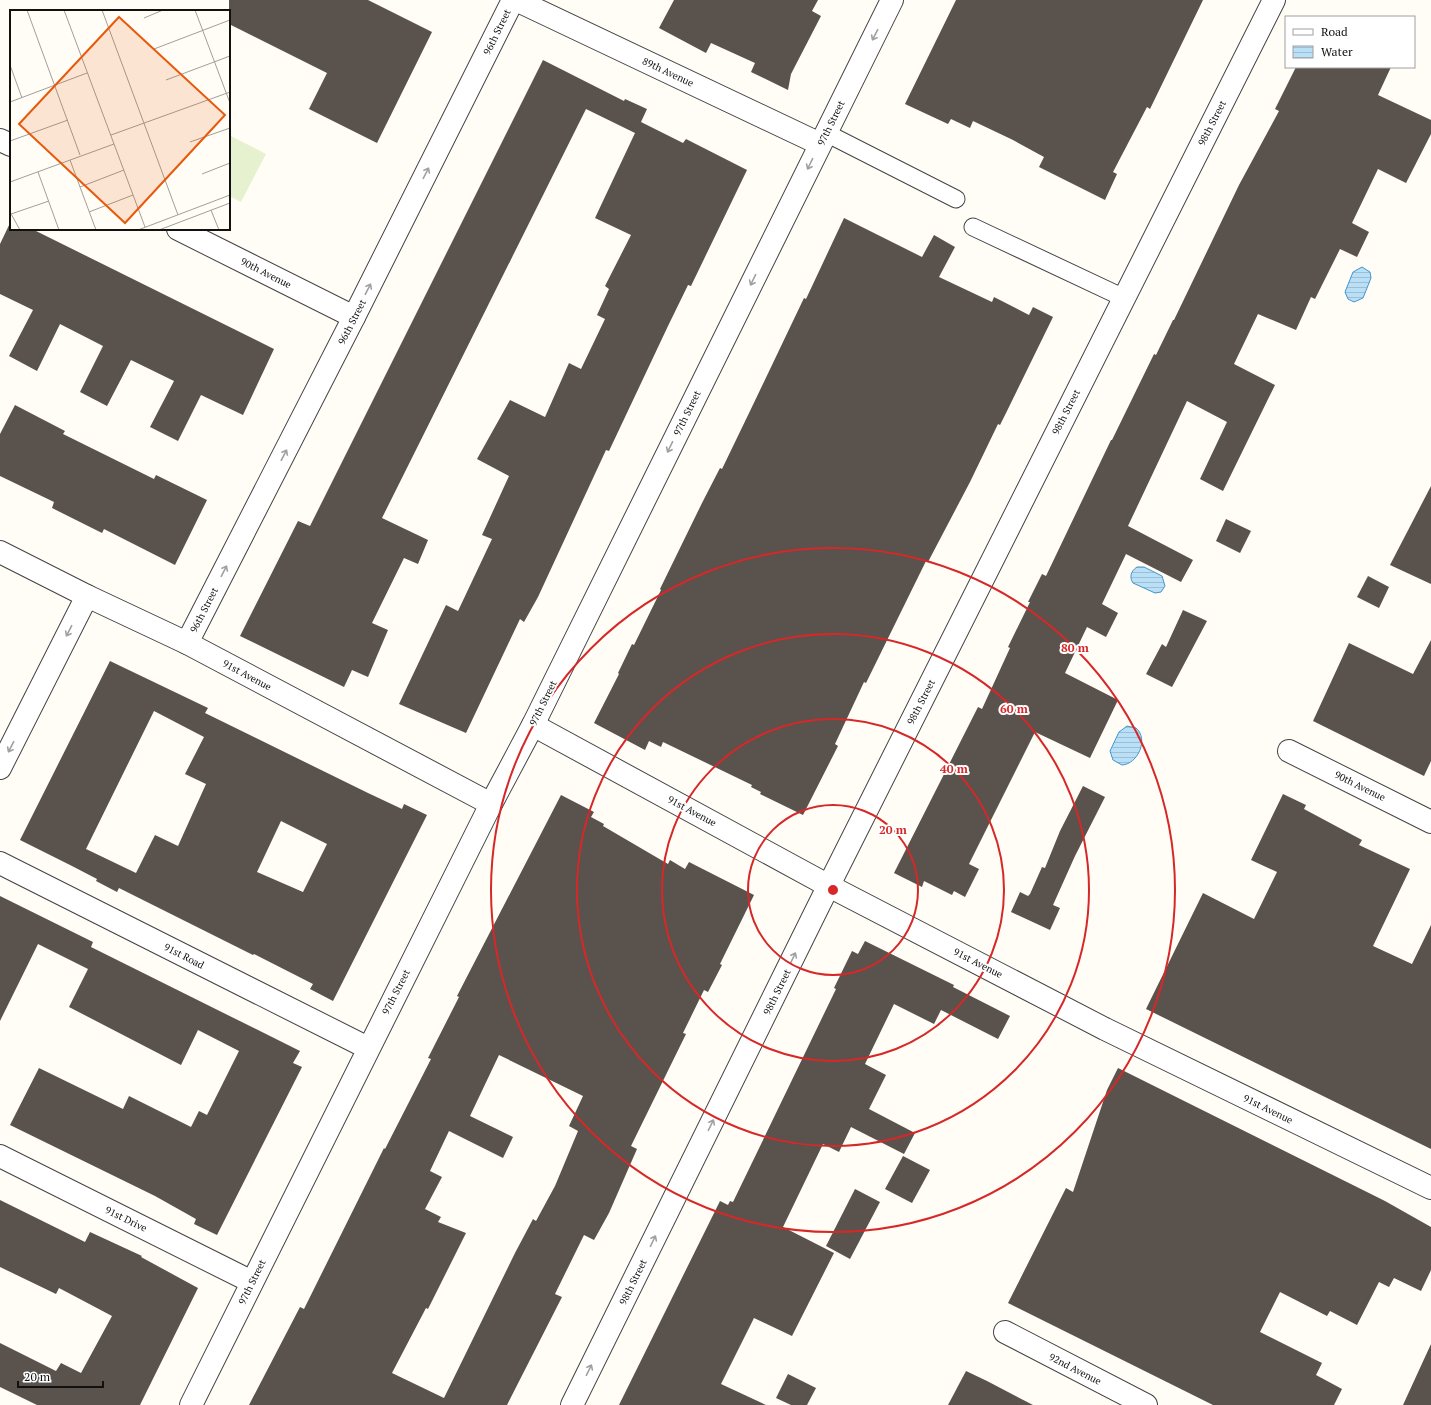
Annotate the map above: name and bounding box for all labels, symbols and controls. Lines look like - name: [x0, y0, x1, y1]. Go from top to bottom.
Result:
- street label: 96th Street: [480, 7, 514, 57]
- inset map: [10, 10, 230, 230]
- legend: [1285, 16, 1415, 68]
- text: Road: [1321, 24, 1348, 39]
- one-way arrow: [870, 29, 878, 41]
- text: Water: [1321, 44, 1353, 59]
- street label: 89th Avenue: [640, 54, 696, 90]
- street label: 97th Street: [814, 98, 848, 148]
- street label: 98th Street: [1195, 98, 1229, 148]
- one-way arrow: [806, 157, 813, 169]
- one-way arrow: [423, 167, 431, 179]
- street label: 90th Avenue: [238, 255, 294, 291]
- one-way arrow: [749, 274, 756, 286]
- one-way arrow: [365, 284, 372, 296]
- street label: 96th Street: [335, 297, 369, 347]
- street label: 98th Street: [1049, 387, 1083, 437]
- street label: 97th Street: [670, 388, 704, 438]
- one-way arrow: [666, 441, 673, 453]
- one-way arrow: [280, 449, 288, 461]
- one-way arrow: [221, 565, 228, 577]
- street label: 96th Street: [187, 585, 221, 635]
- one-way arrow: [65, 624, 72, 636]
- text: 80 m: [1061, 640, 1089, 655]
- street label: 91st Avenue: [220, 657, 274, 693]
- street label: 98th Street: [904, 677, 938, 727]
- street label: 97th Street: [526, 678, 560, 728]
- text: 60 m: [1000, 701, 1028, 716]
- one-way arrow: [6, 741, 14, 753]
- text: 40 m: [940, 761, 968, 776]
- street label: 90th Avenue: [1332, 768, 1388, 804]
- street label: 91st Avenue: [665, 793, 719, 829]
- text: 20 m: [879, 822, 907, 837]
- centre of rings: [826, 883, 840, 897]
- street label: 91st Road: [162, 940, 207, 972]
- street label: 91st Avenue: [951, 945, 1005, 981]
- one-way arrow: [790, 952, 797, 964]
- street label: 97th Street: [379, 967, 413, 1017]
- street label: 98th Street: [760, 967, 794, 1017]
- street label: 91st Avenue: [1241, 1091, 1295, 1127]
- one-way arrow: [708, 1119, 715, 1131]
- street label: 91st Drive: [103, 1203, 149, 1235]
- one-way arrow: [650, 1235, 657, 1247]
- street label: 97th Street: [235, 1257, 269, 1307]
- street label: 98th Street: [616, 1257, 650, 1307]
- street label: 92nd Avenue: [1047, 1350, 1103, 1388]
- scale bar: [18, 1363, 103, 1389]
- one-way arrow: [586, 1364, 593, 1376]
- text: 20 m: [24, 1369, 51, 1384]

